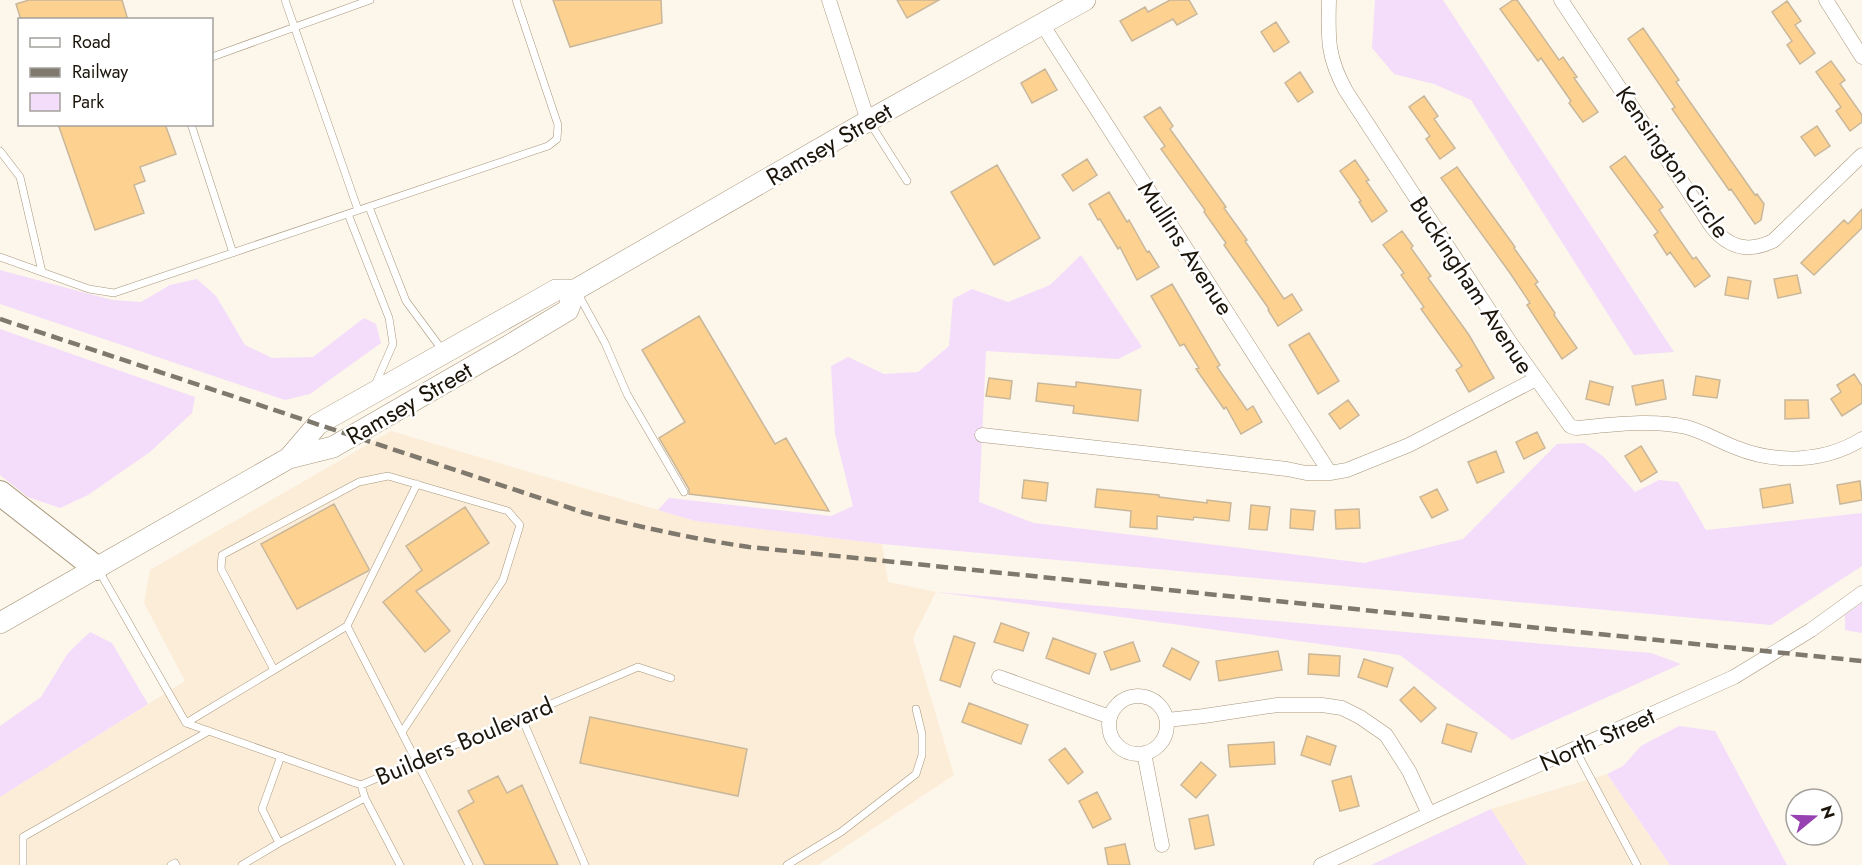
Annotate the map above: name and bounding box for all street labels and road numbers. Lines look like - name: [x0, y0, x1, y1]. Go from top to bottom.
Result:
- street label: Kensington Circle: [1607, 79, 1739, 245]
- street label: Ramsey Street: [759, 94, 899, 194]
- street label: Mullins Avenue: [1130, 174, 1242, 322]
- street label: Buckingham Avenue: [1401, 189, 1543, 381]
- street label: Ramsey Street: [339, 353, 479, 453]
- street label: Builders Boulevard: [370, 688, 558, 794]
- street label: North Street: [1534, 698, 1660, 780]

